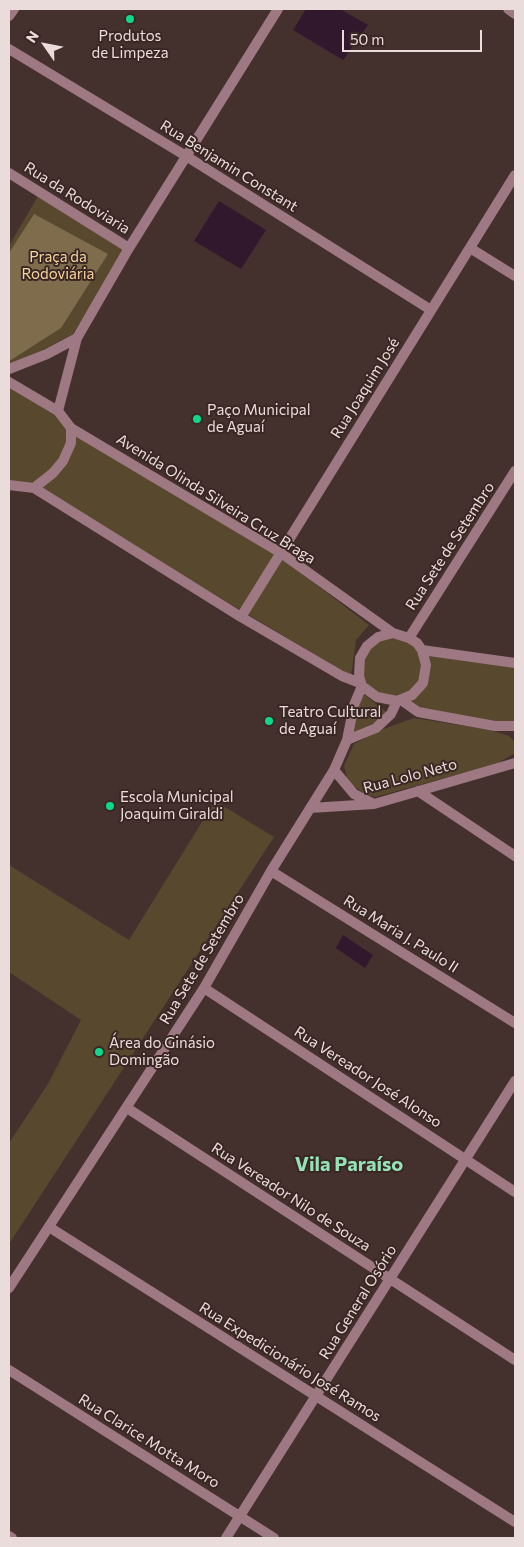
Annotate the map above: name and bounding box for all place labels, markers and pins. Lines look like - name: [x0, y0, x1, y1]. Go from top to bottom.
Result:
- marker: Produtos de Limpeza: [124, 13, 136, 25]
- place label: Produtos de Limpeza: [91, 27, 169, 62]
- place label: Paço Municipal de Aguaí: [207, 401, 310, 436]
- marker: Paço Municipal de Aguaí: [191, 413, 203, 425]
- place label: Teatro Cultural de Aguaí: [279, 703, 381, 738]
- marker: Teatro Cultural de Aguaí: [263, 715, 275, 727]
- place label: Escola Municipal Joaquim Giraldi: [120, 788, 234, 823]
- marker: Escola Municipal Joaquim Giraldi: [104, 800, 116, 812]
- place label: Área do Ginásio Domingão: [109, 1034, 215, 1069]
- marker: Área do Ginásio Domingão: [93, 1046, 105, 1058]

